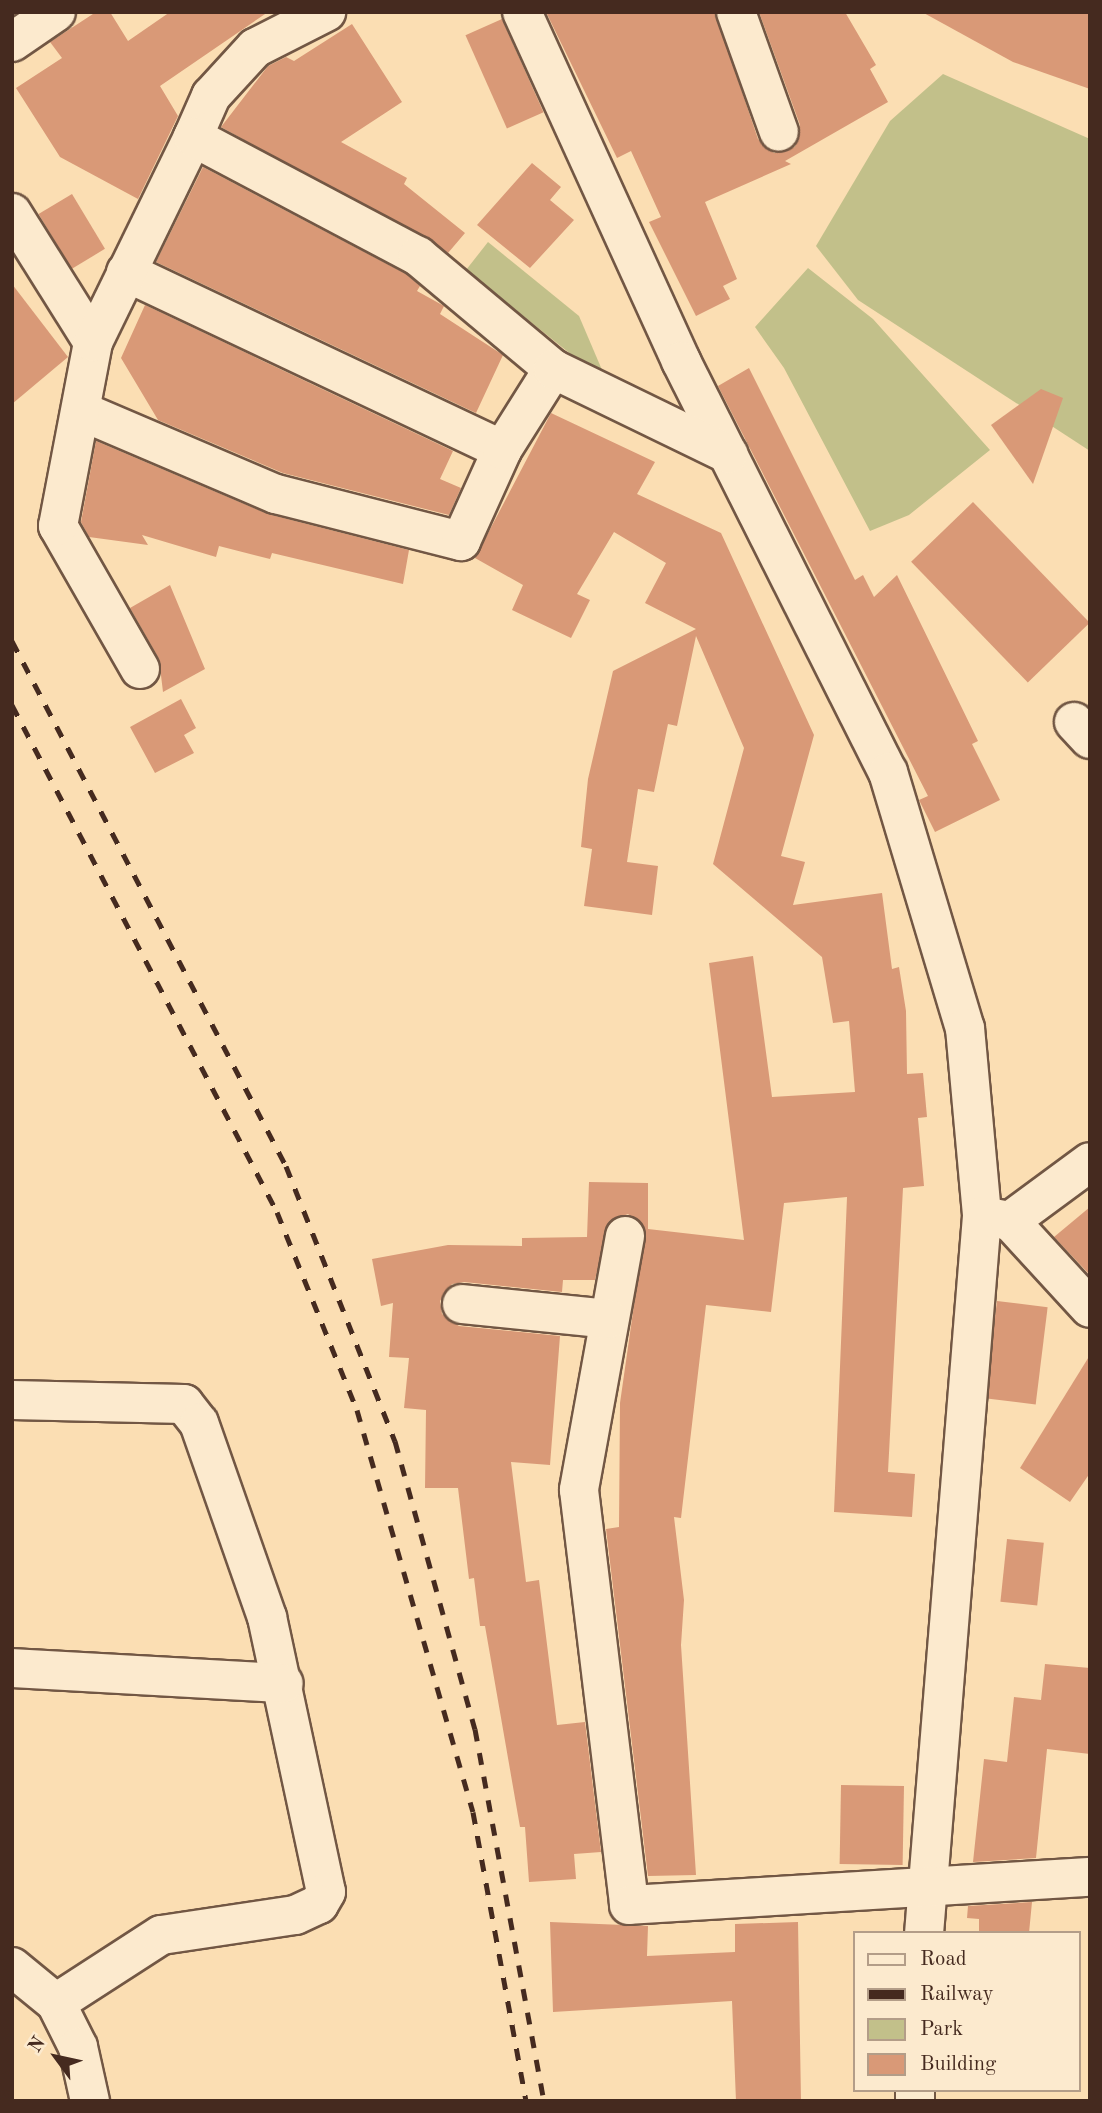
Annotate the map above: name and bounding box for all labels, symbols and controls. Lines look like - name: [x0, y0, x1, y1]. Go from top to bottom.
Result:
- legend: [853, 1931, 1081, 2092]
- text: Road: [920, 1949, 967, 1970]
- text: Railway: [920, 1984, 994, 2005]
- text: Park: [920, 2019, 963, 2040]
- north arrow: [21, 2022, 91, 2092]
- text: N: [26, 2034, 50, 2057]
- text: Building: [920, 2054, 996, 2075]

